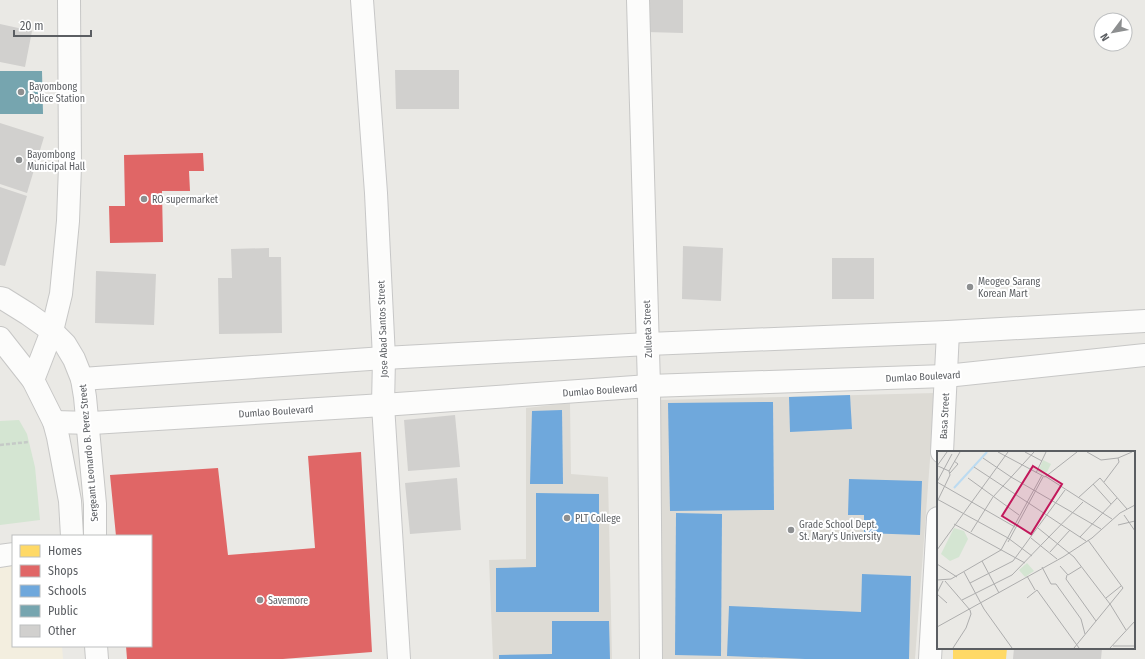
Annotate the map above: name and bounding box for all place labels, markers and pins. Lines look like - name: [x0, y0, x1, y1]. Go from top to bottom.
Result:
- place label: Bayombong Police Station: [29, 81, 85, 105]
- marker: Bayombong Police Station: [16, 87, 26, 97]
- place label: Bayombong Municipal Hall: [27, 149, 85, 173]
- marker: Bayombong Municipal Hall: [14, 155, 24, 165]
- marker: RO supermarket: [139, 194, 149, 204]
- place label: RO supermarket: [152, 194, 219, 206]
- place label: Meogeo Sarang Korean Mart: [978, 276, 1041, 300]
- marker: Meogeo Sarang Korean Mart: [965, 282, 975, 292]
- marker: PLT College: [562, 513, 572, 523]
- place label: PLT College: [575, 513, 621, 525]
- place label: Grade School Dept. St. Mary's University: [799, 519, 882, 543]
- marker: Grade School Dept. St. Mary's University: [786, 525, 796, 535]
- marker: Savemore: [255, 595, 265, 605]
- place label: Savemore: [268, 595, 308, 607]

